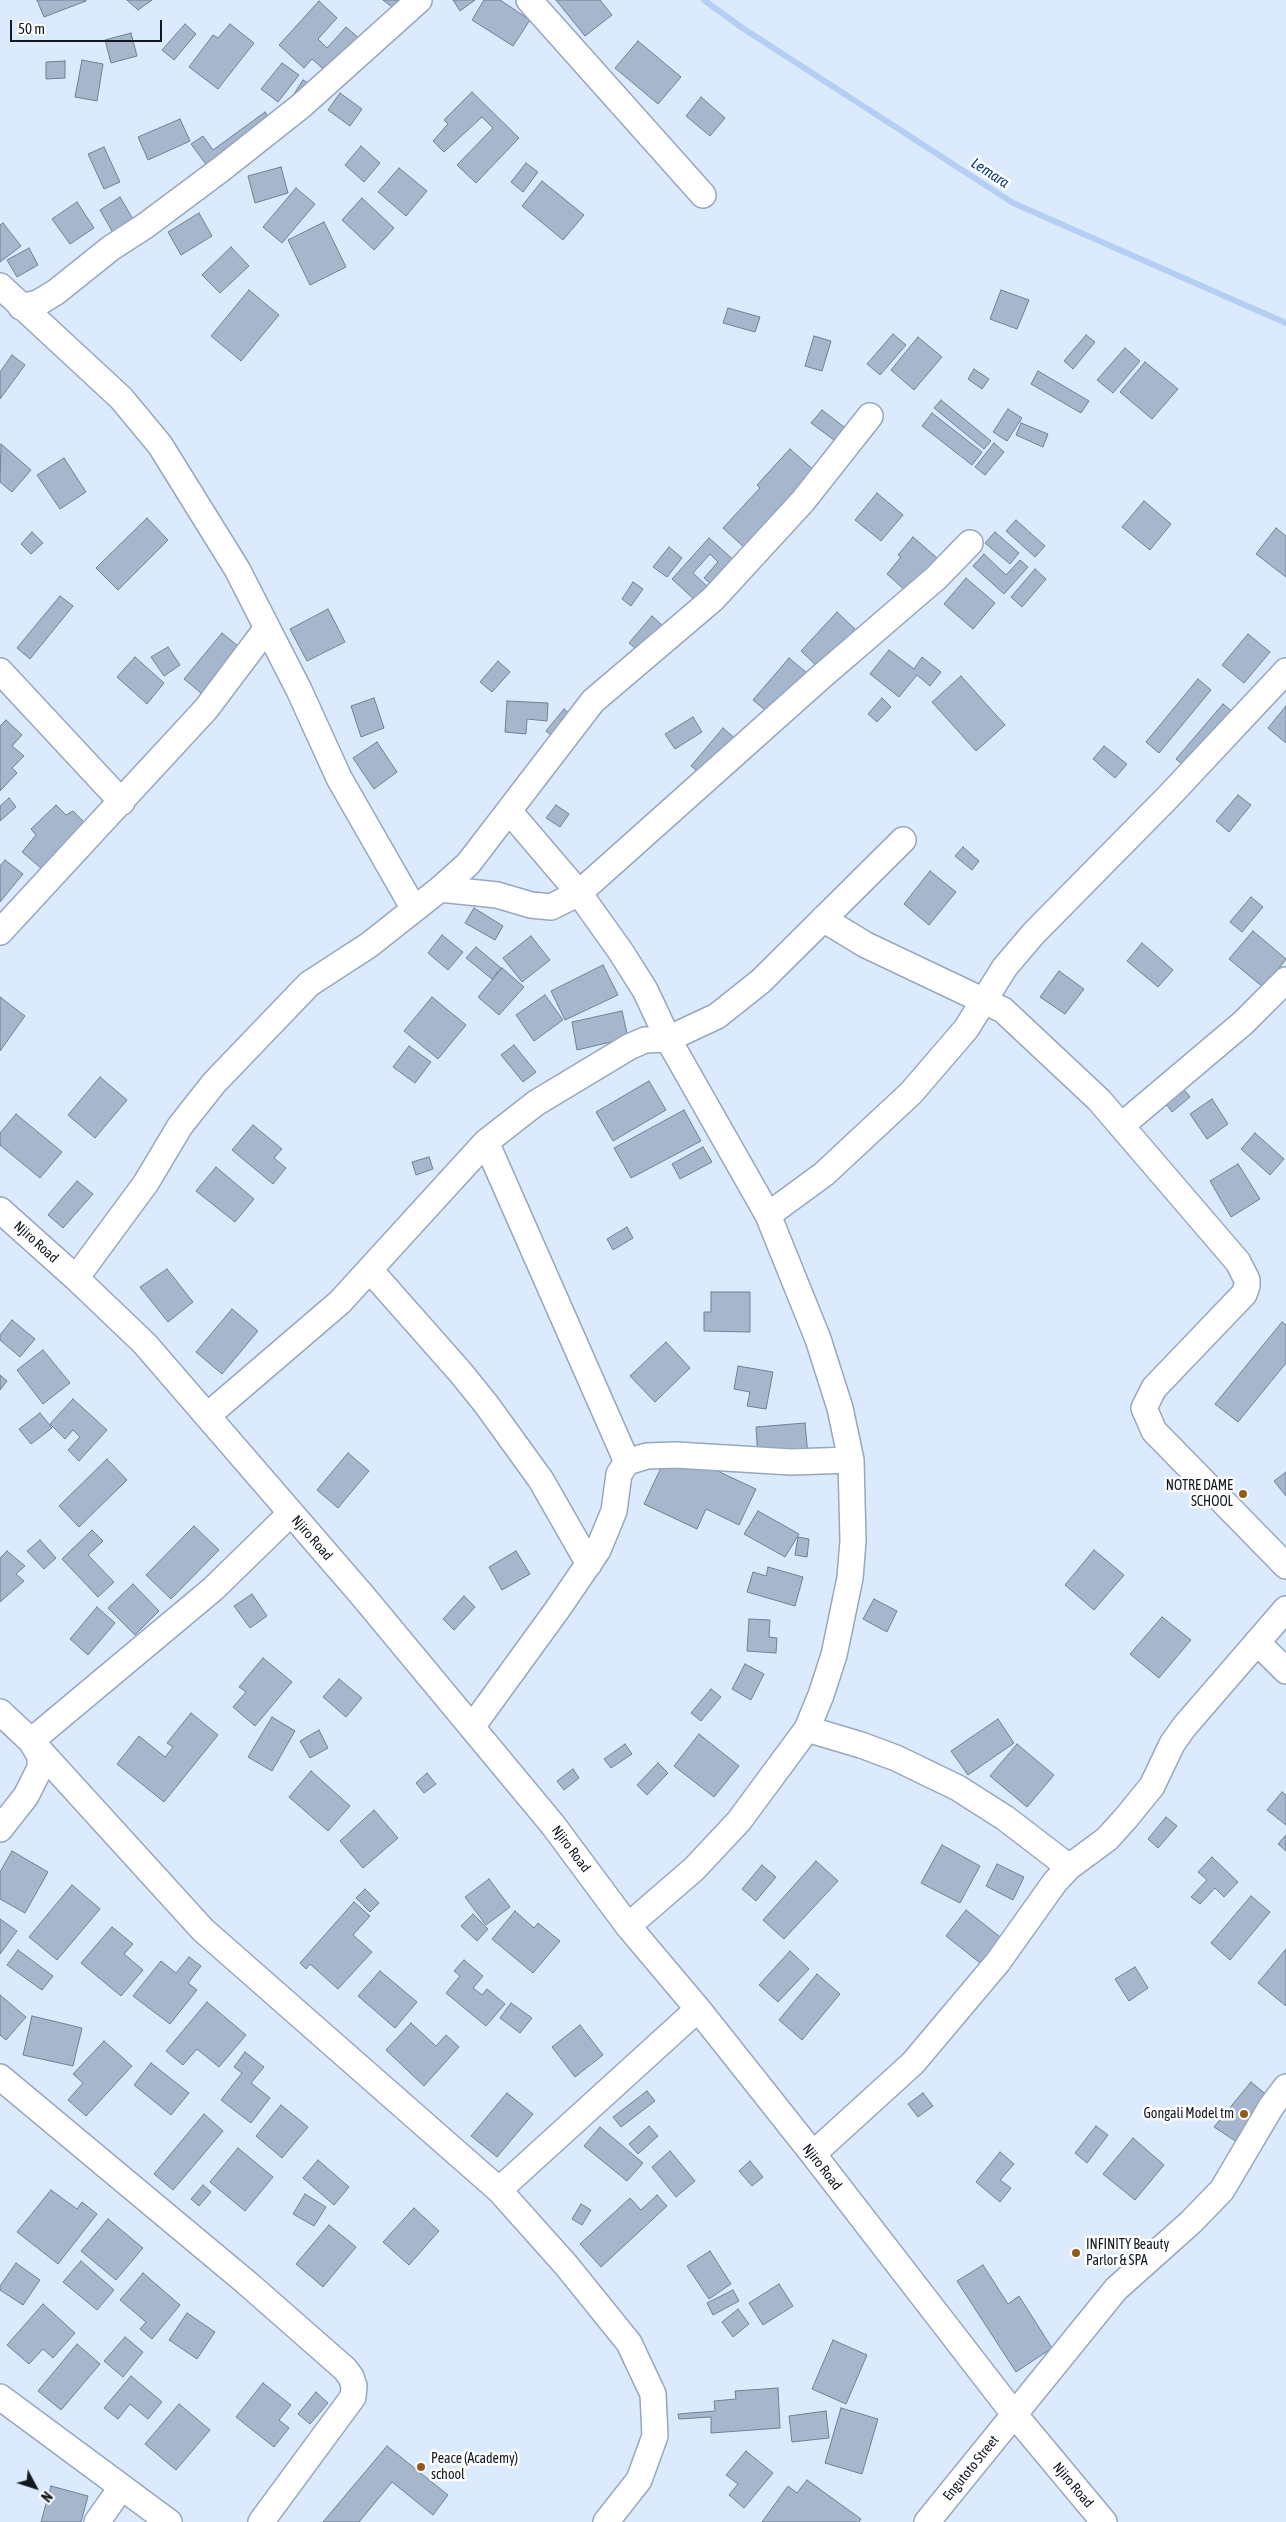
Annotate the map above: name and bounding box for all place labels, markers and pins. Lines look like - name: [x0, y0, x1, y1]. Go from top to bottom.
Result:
- place label: NOTRE DAME SCHOOL: [1166, 1478, 1233, 1510]
- marker: NOTRE DAME SCHOOL: [1237, 1488, 1249, 1500]
- place label: Gongali Model tm: [1143, 2106, 1234, 2122]
- marker: Gongali Model tm: [1238, 2108, 1250, 2120]
- place label: INFINITY Beauty Parlor & SPA: [1086, 2237, 1169, 2270]
- marker: INFINITY Beauty Parlor & SPA: [1070, 2247, 1082, 2259]
- place label: Peace (Academy) school: [431, 2451, 518, 2484]
- marker: Peace (Academy) school: [415, 2461, 427, 2473]

